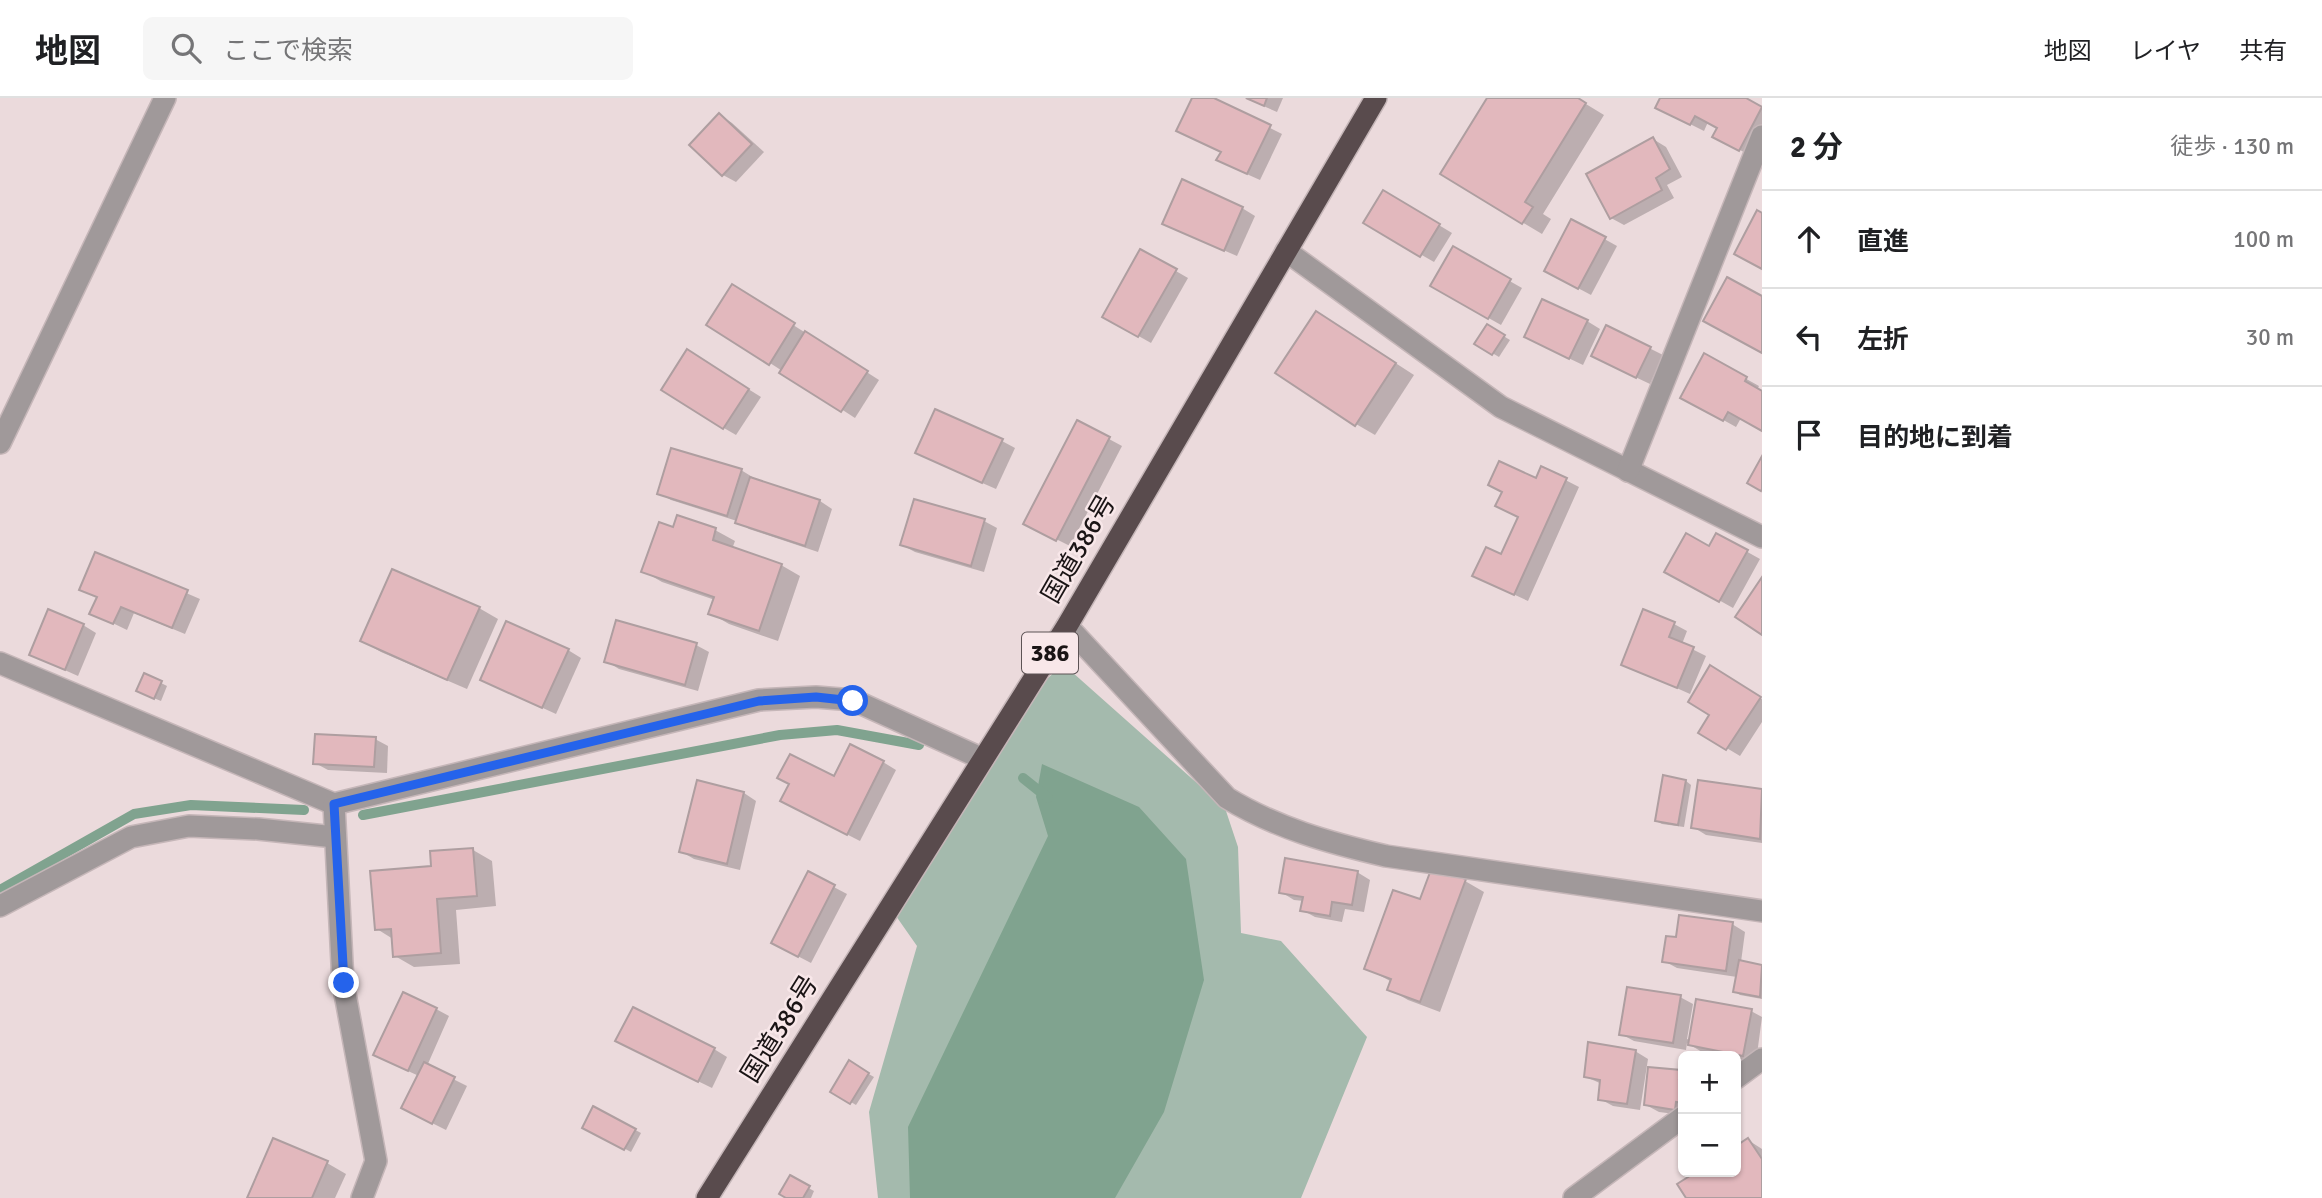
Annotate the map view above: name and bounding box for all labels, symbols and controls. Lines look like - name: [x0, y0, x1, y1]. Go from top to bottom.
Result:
- search box: [143, 17, 633, 80]
- icon: search: [167, 29, 205, 67]
- text: 地図: [35, 31, 101, 72]
- text: ここで検索: [223, 35, 353, 67]
- text: 地図: [2044, 36, 2092, 66]
- text: レイヤ: [2130, 36, 2201, 66]
- text: 共有: [2239, 36, 2287, 66]
- text: 2 分: [1790, 129, 1843, 166]
- text: 徒歩 · 130 m: [2170, 132, 2294, 161]
- icon: ahead: [1790, 220, 1828, 258]
- text: 100 m: [2233, 225, 2294, 254]
- text: 直進: [1857, 226, 1909, 258]
- icon: left: [1790, 318, 1828, 356]
- text: 30 m: [2246, 323, 2294, 352]
- text: 左折: [1857, 324, 1909, 356]
- icon: arrive: [1790, 416, 1828, 454]
- text: 目的地に到着: [1857, 422, 2013, 454]
- street label: 国道386号: [1035, 489, 1123, 609]
- road number: 386: [1022, 632, 1078, 674]
- route start: [837, 685, 868, 716]
- route end: [328, 967, 359, 998]
- street label: 国道386号: [735, 970, 825, 1088]
- map controls: [1678, 1051, 1741, 1177]
- button: +: [1678, 1051, 1741, 1114]
- button: −: [1678, 1114, 1741, 1177]

